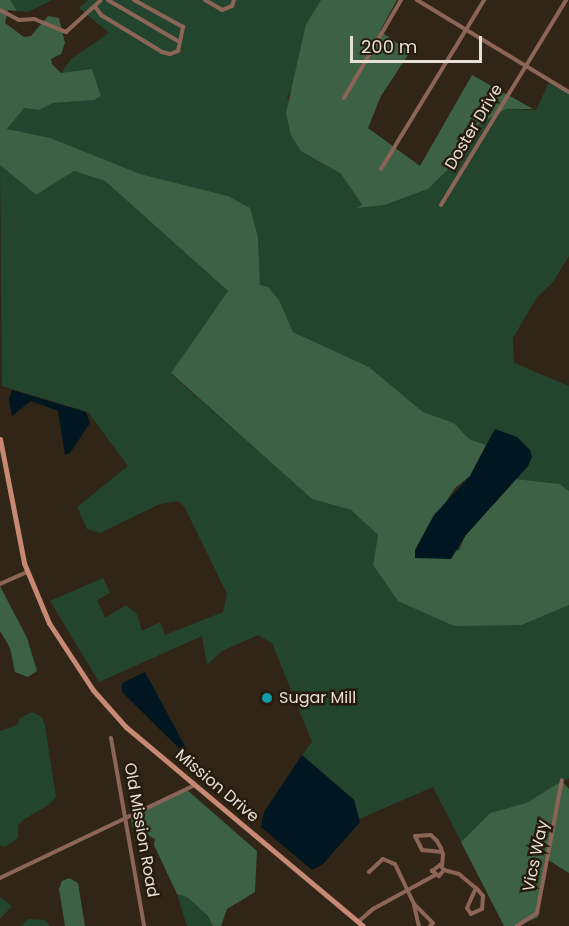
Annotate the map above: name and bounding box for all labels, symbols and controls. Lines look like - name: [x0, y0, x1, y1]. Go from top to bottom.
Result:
- scale bar: [353, 24, 485, 62]
- text: 200 m: [361, 34, 417, 59]
- street label: Doster Drive: [441, 81, 507, 173]
- place label: Sugar Mill: [279, 688, 356, 708]
- marker: Sugar Mill: [260, 691, 274, 705]
- street label: Mission Drive: [171, 745, 263, 827]
- street label: Old Mission Road: [120, 761, 162, 899]
- street label: Vics Way: [519, 819, 553, 893]

